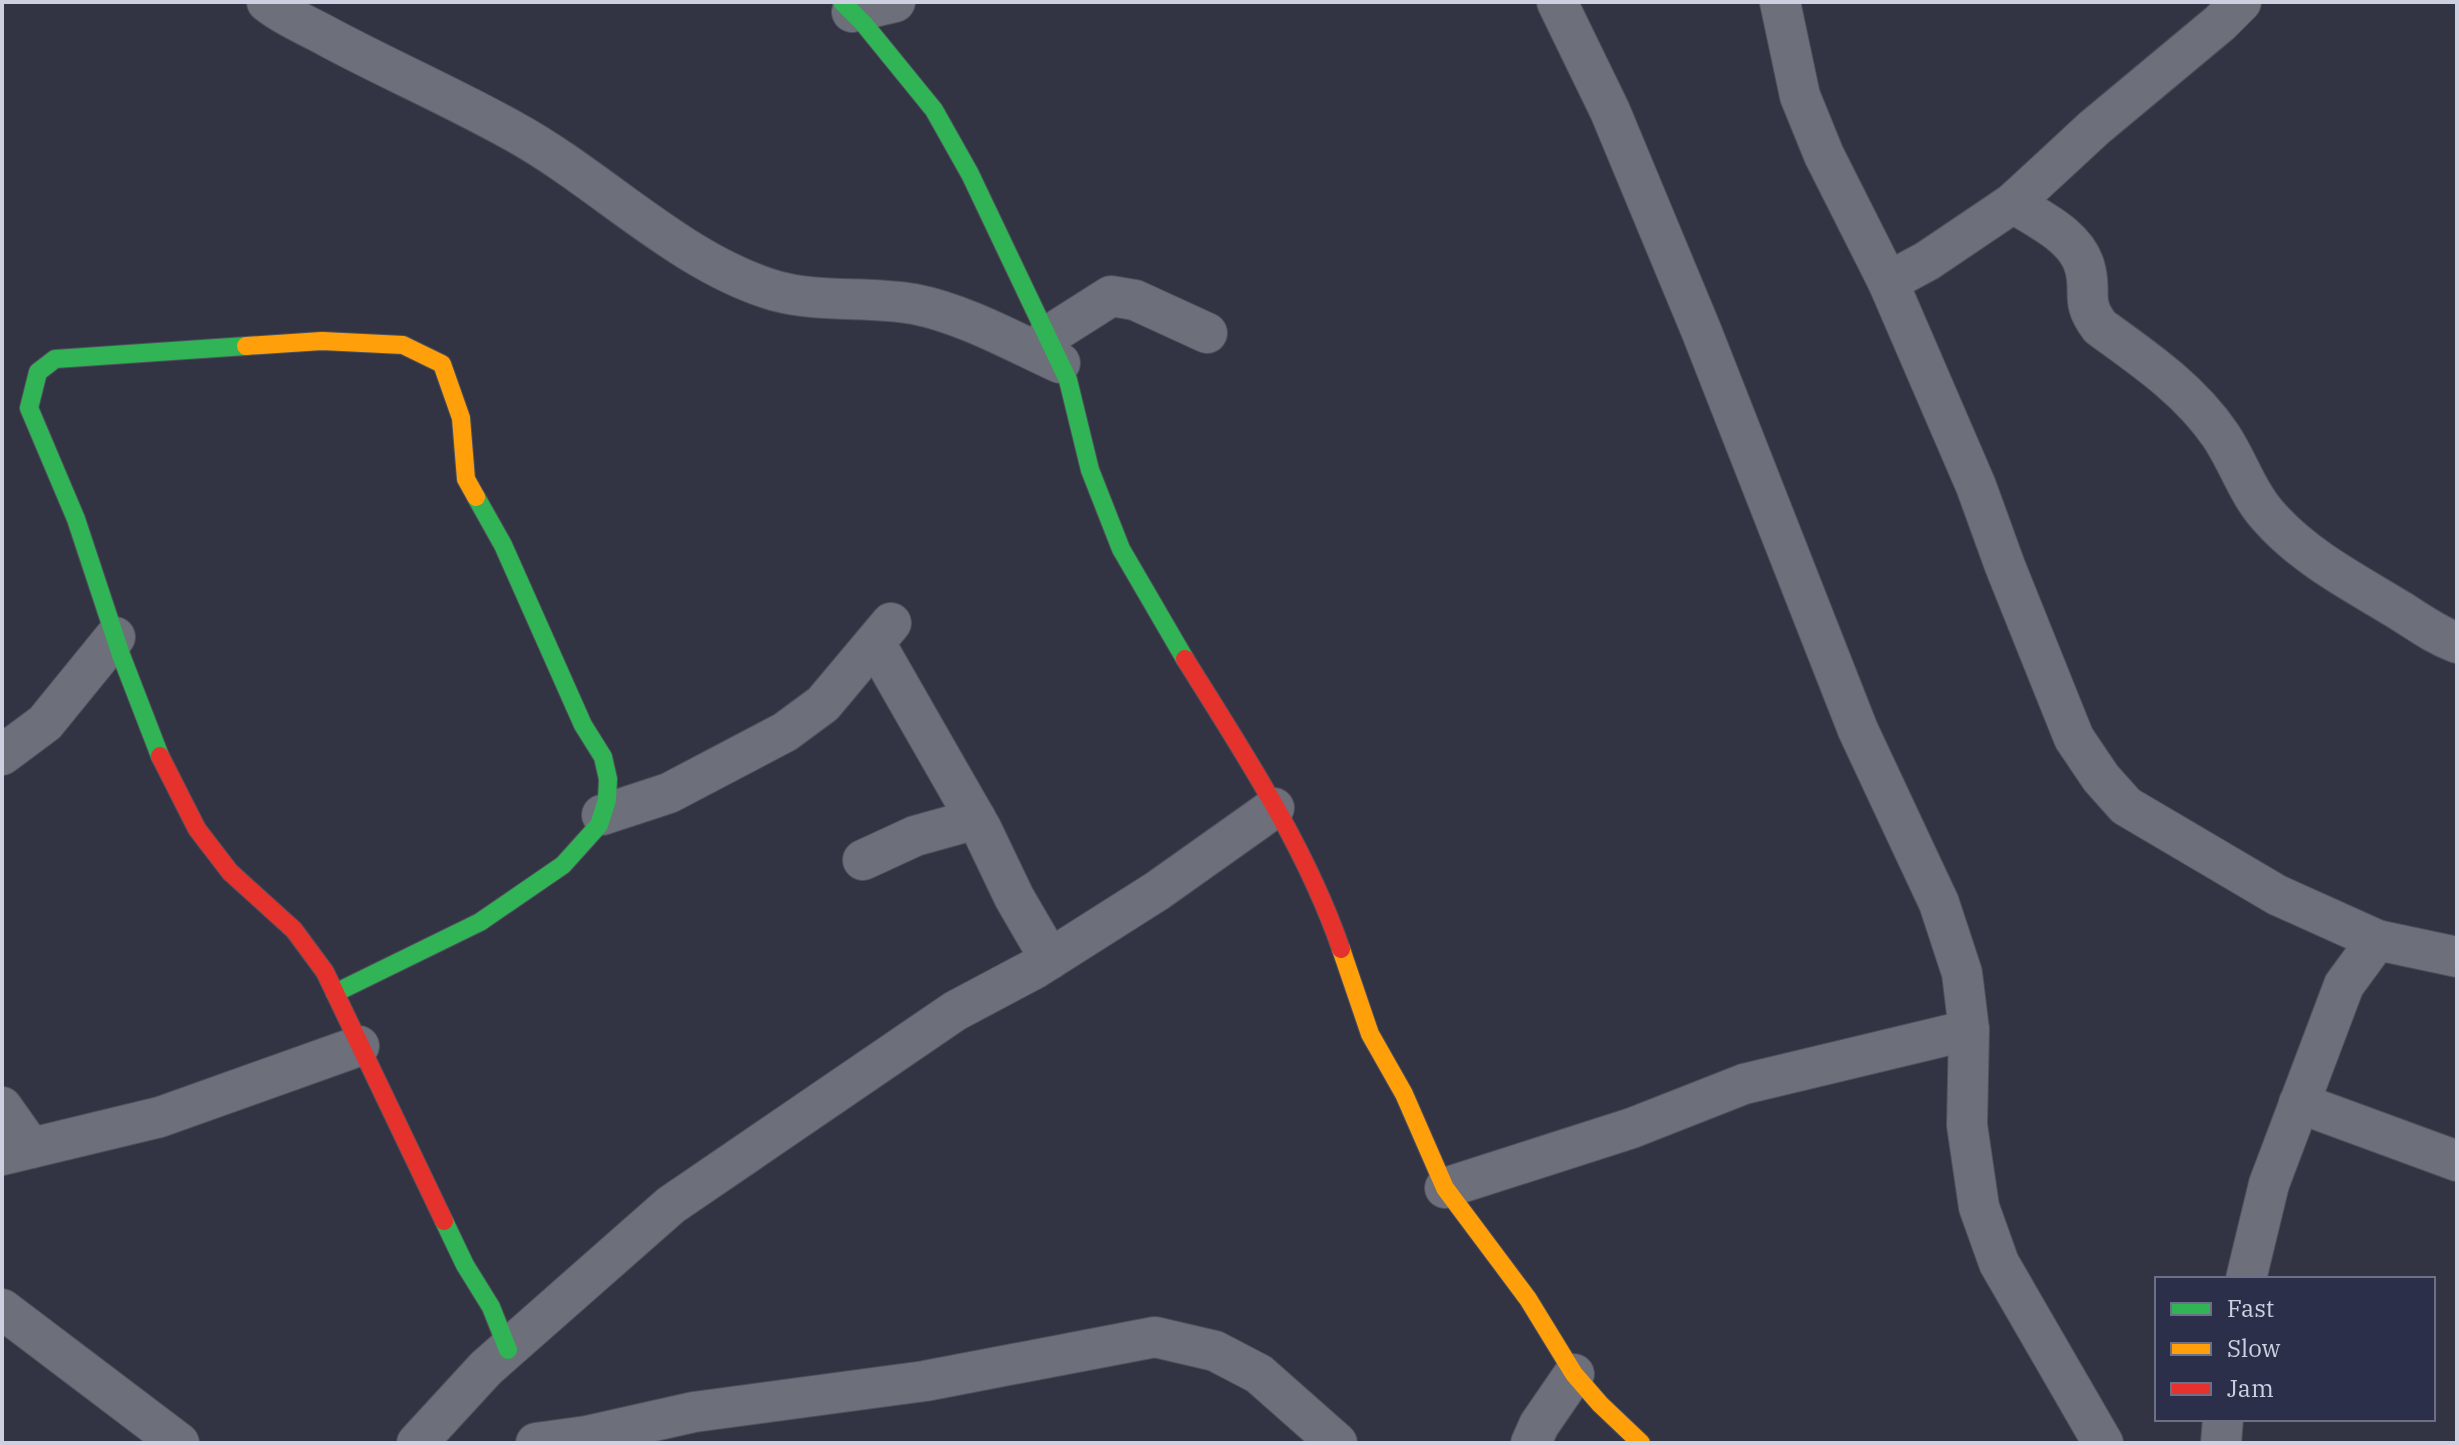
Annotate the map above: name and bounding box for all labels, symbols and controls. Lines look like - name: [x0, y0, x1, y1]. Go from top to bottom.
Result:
- legend: [2155, 1277, 2435, 1421]
- text: Fast: [2227, 1292, 2274, 1324]
- text: Slow: [2227, 1332, 2281, 1364]
- text: Jam: [2227, 1372, 2274, 1404]

